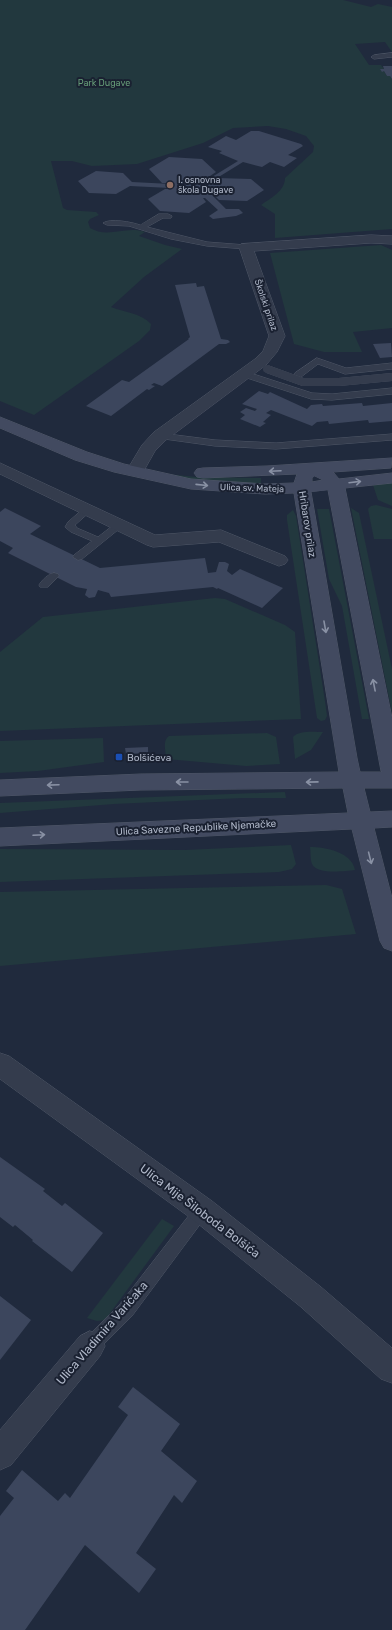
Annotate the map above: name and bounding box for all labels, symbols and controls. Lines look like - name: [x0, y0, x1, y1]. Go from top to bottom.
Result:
- park label: Park Dugave: [78, 78, 130, 88]
- place label: I. osnovna škola Dugave: [178, 175, 233, 195]
- marker: I. osnovna škola Dugave: [165, 180, 175, 190]
- street label: Školski prilaz: [253, 278, 281, 332]
- one-way arrow: [269, 467, 282, 475]
- one-way arrow: [348, 478, 361, 486]
- one-way arrow: [195, 481, 208, 489]
- street label: Ulica sv. Mateja: [220, 482, 284, 494]
- street label: Hribarov prilaz: [296, 490, 318, 558]
- one-way arrow: [321, 620, 329, 633]
- one-way arrow: [370, 679, 378, 692]
- marker: Bolšićeva: [114, 752, 124, 762]
- place label: Bolšićeva: [127, 752, 171, 764]
- one-way arrow: [176, 778, 189, 786]
- one-way arrow: [306, 778, 319, 786]
- one-way arrow: [46, 782, 59, 789]
- street label: Ulica Savezne Republike Njemačke: [116, 818, 277, 838]
- one-way arrow: [32, 832, 45, 839]
- one-way arrow: [367, 851, 374, 864]
- street label: Ulica Mije Šiloboda Bolšića: [137, 1161, 263, 1261]
- street label: Ulica Vladimira Varićaka: [53, 1279, 151, 1387]

